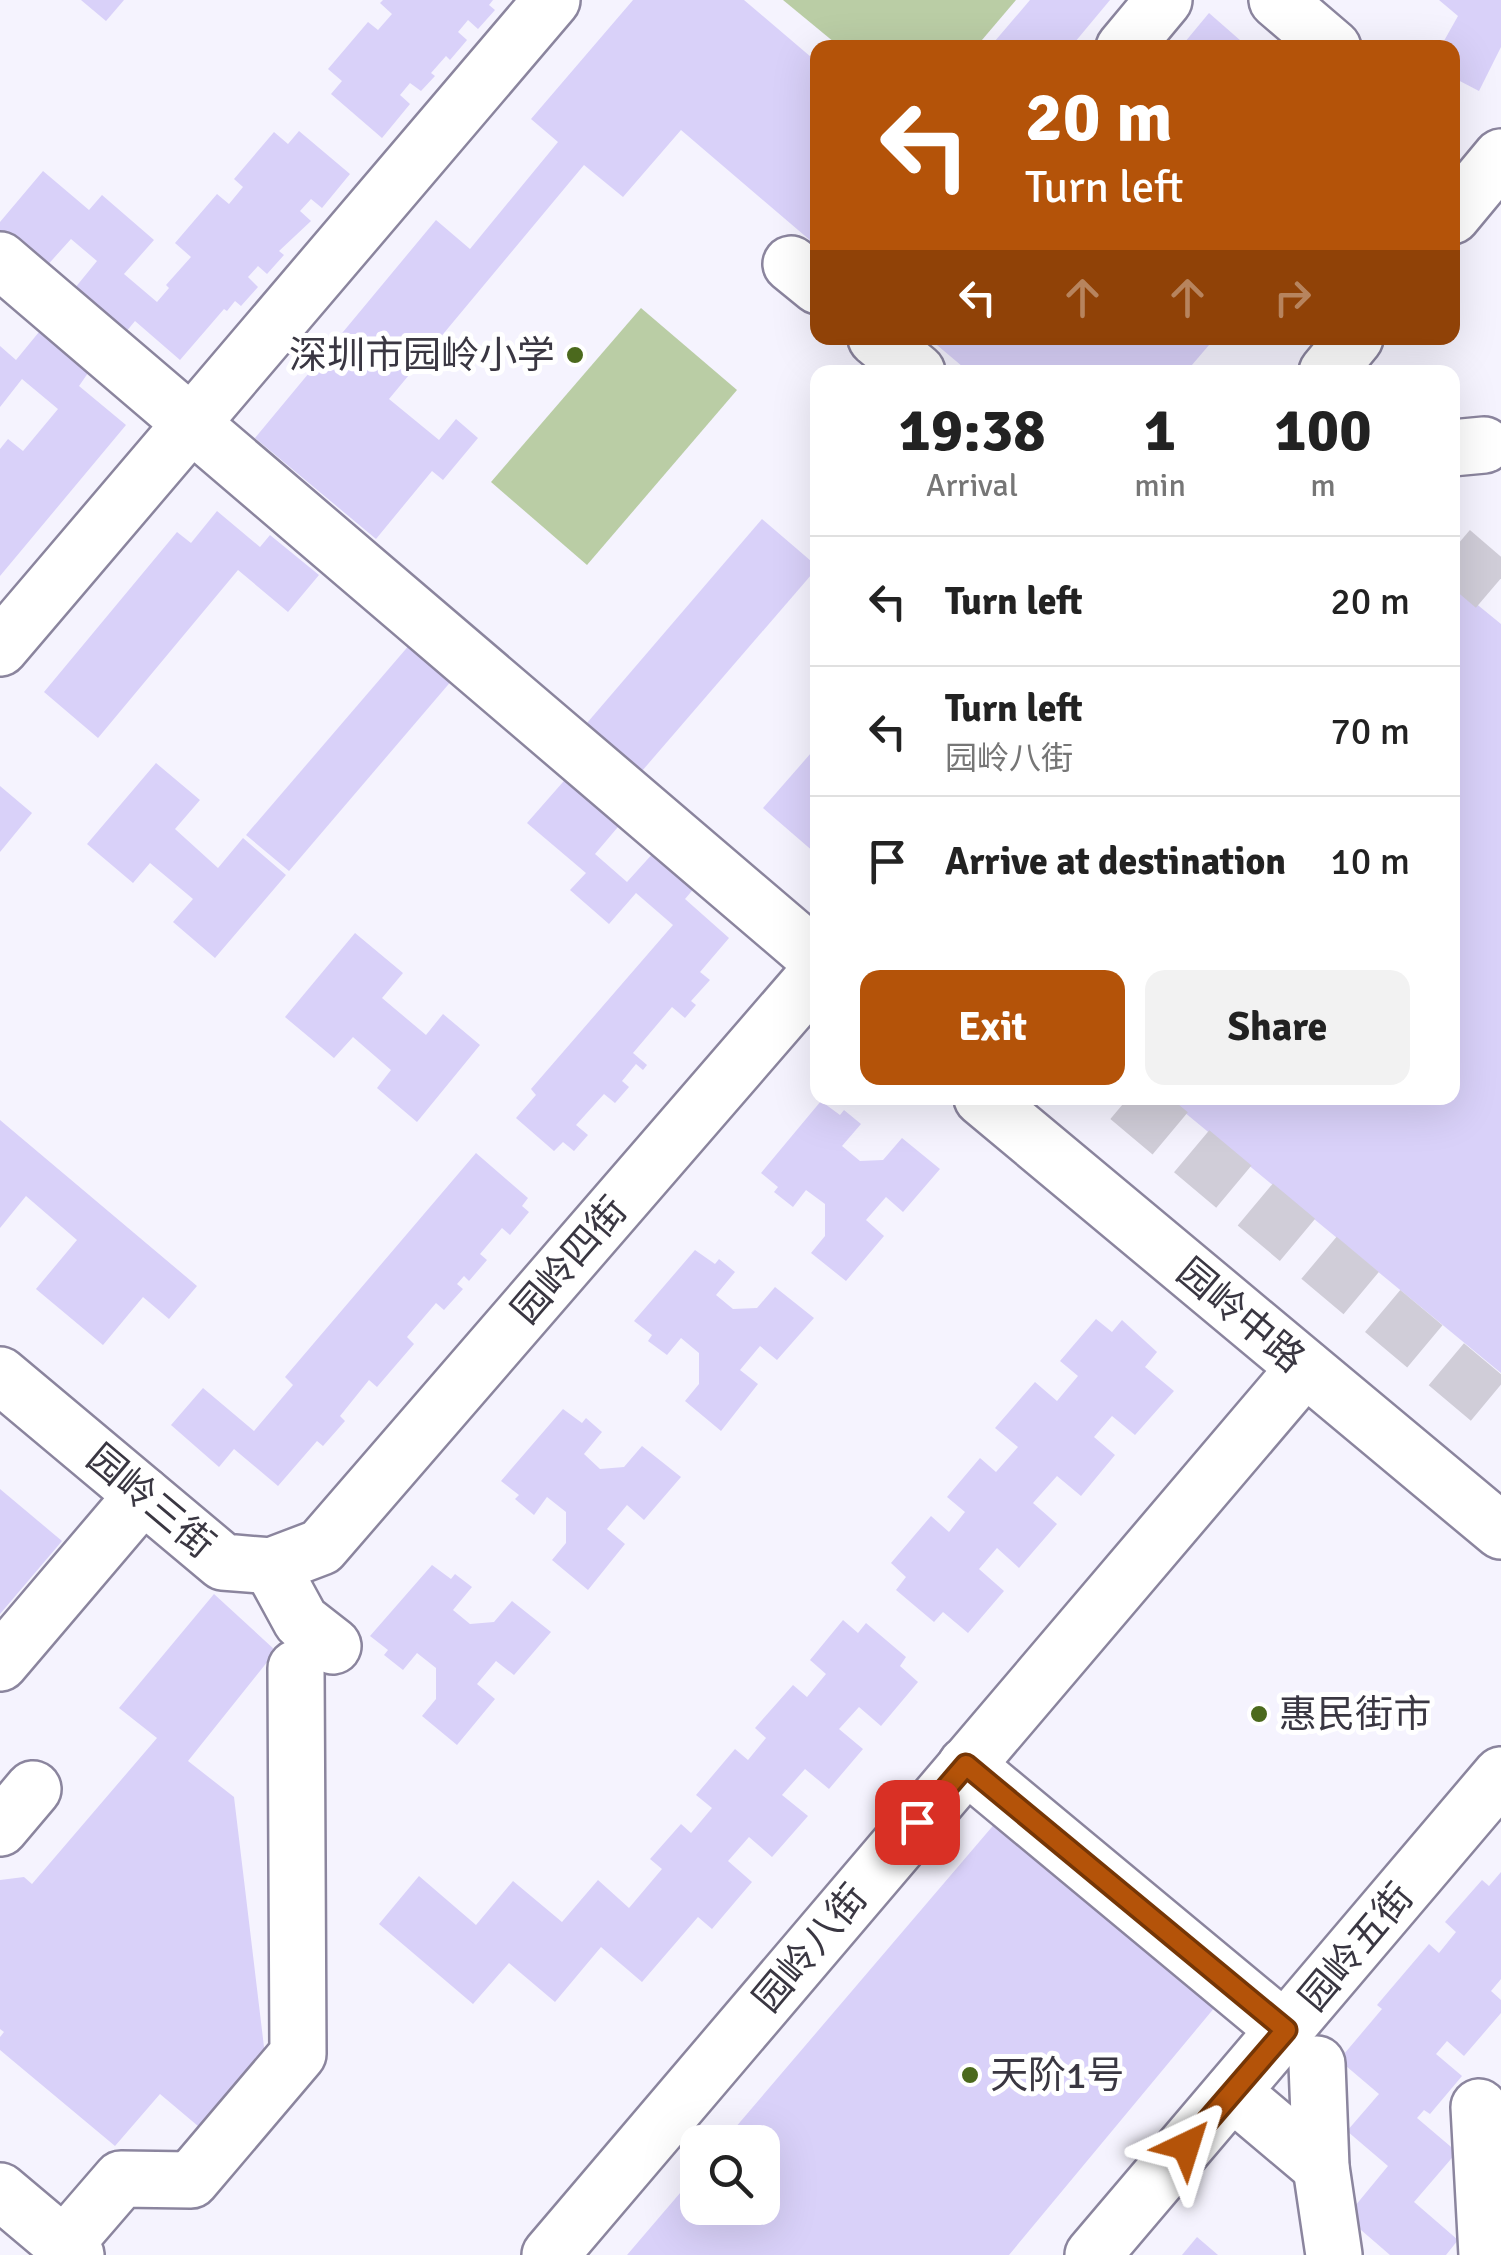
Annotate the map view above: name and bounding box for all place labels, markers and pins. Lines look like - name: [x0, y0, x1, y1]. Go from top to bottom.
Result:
- place label: 深圳市园岭小学: [289, 332, 555, 379]
- marker: 深圳市园岭小学: [564, 344, 586, 366]
- place label: 惠民街市: [1279, 1691, 1431, 1738]
- marker: 惠民街市: [1248, 1703, 1270, 1725]
- pin: [875, 1780, 960, 1865]
- place label: 天阶1号: [990, 2052, 1125, 2099]
- marker: 天阶1号: [959, 2064, 981, 2086]

